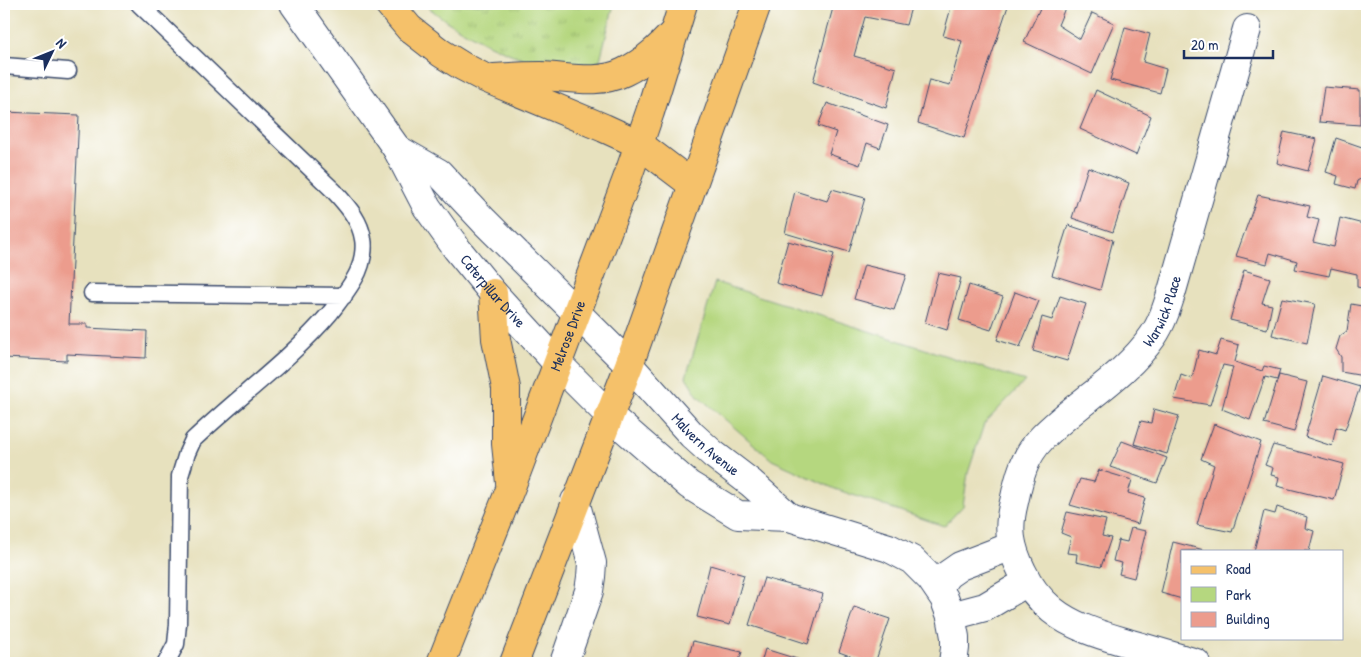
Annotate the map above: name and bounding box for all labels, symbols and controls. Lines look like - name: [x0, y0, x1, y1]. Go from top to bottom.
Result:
- north arrow: [28, 28, 78, 78]
- scale bar: [1184, 28, 1272, 60]
- text: N: [52, 34, 72, 52]
- text: 20 m: [1191, 34, 1218, 55]
- street label: Caterpillar Drive: [455, 250, 531, 332]
- street label: Warwick Place: [1138, 273, 1186, 351]
- street label: Melrose Drive: [545, 297, 590, 374]
- street label: Malvern Avenue: [667, 408, 744, 480]
- legend: [1181, 550, 1344, 640]
- text: Road: [1226, 558, 1251, 579]
- text: Park: [1226, 584, 1251, 605]
- text: Building: [1226, 608, 1270, 629]

